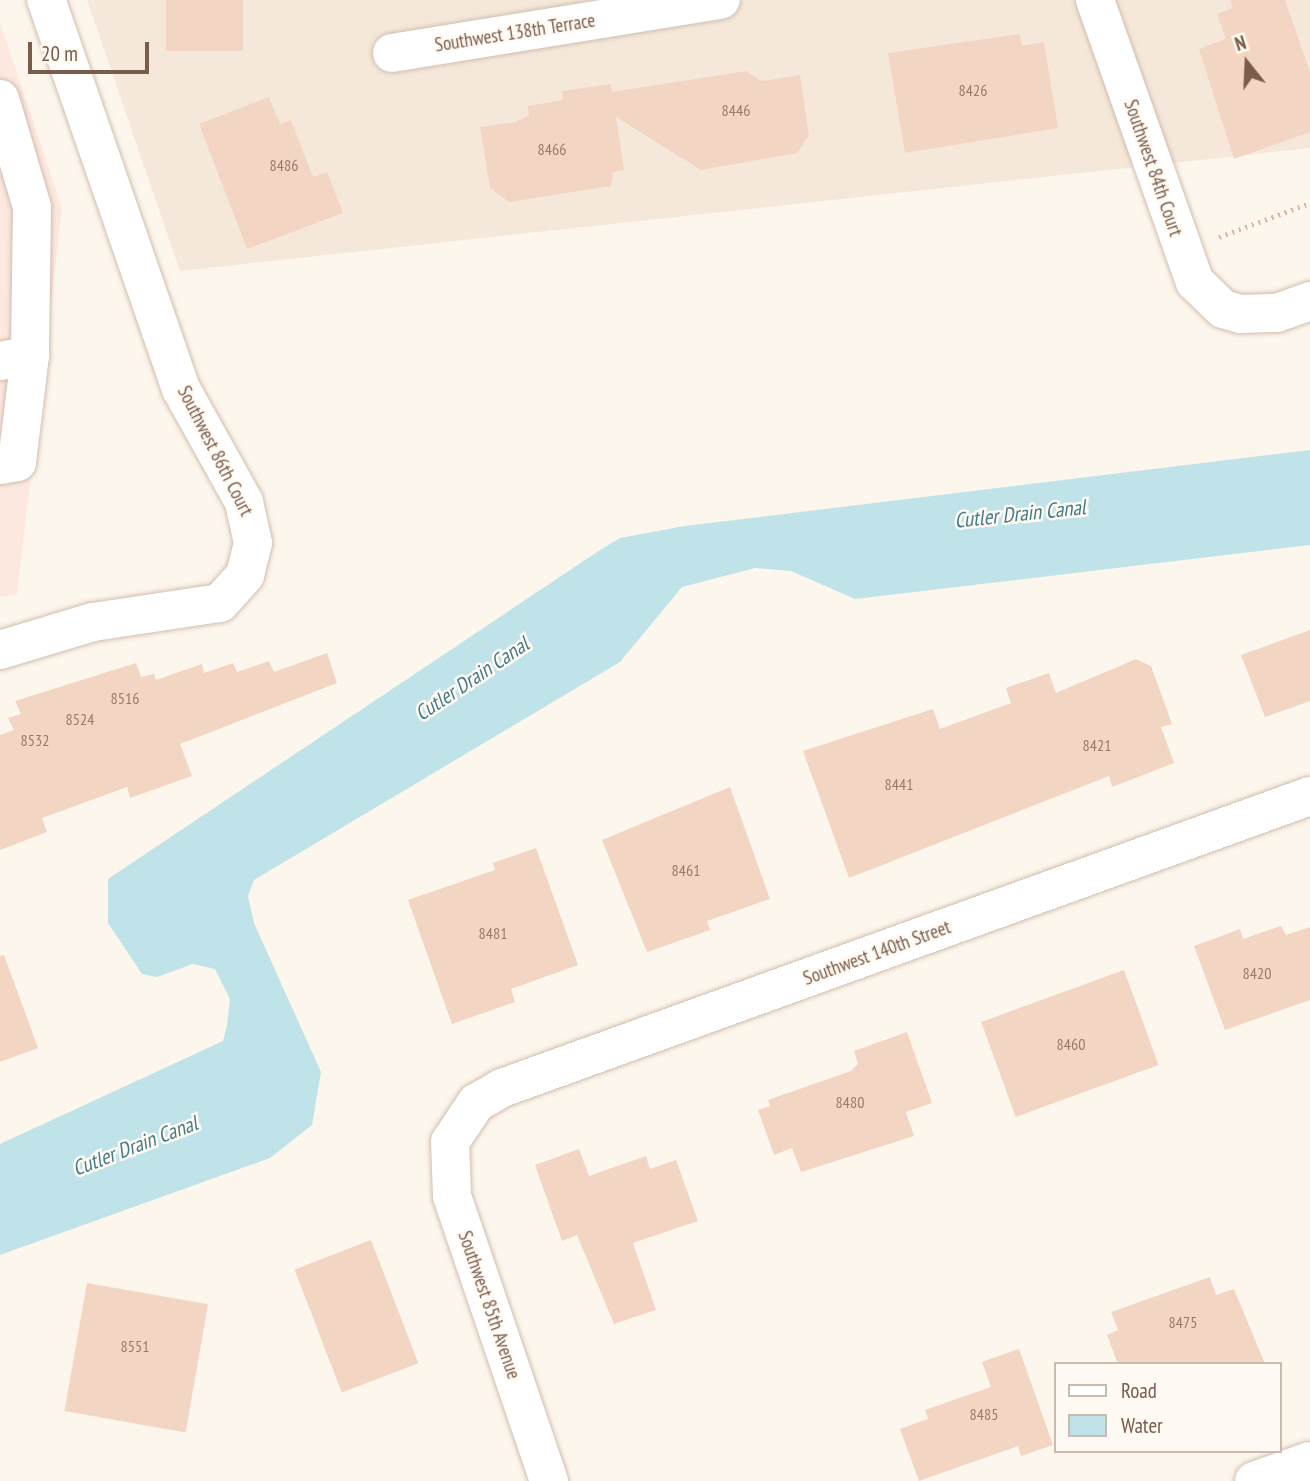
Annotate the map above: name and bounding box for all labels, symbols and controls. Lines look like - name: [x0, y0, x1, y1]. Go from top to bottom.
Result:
- street label: Southwest 138th Terrace: [433, 9, 597, 57]
- scale bar: [32, 28, 152, 72]
- north arrow: [1212, 28, 1282, 98]
- text: N: [1232, 30, 1249, 56]
- text: 20 m: [41, 40, 78, 67]
- house number: 8426: [959, 80, 987, 100]
- street label: Southwest 84th Court: [1119, 97, 1187, 239]
- house number: 8446: [722, 100, 750, 120]
- house number: 8466: [538, 139, 566, 159]
- house number: 8486: [270, 155, 298, 175]
- street label: Southwest 86th Court: [172, 382, 258, 520]
- water label: Cutler Drain Canal: [953, 495, 1087, 533]
- water label: Cutler Drain Canal: [410, 632, 534, 726]
- house number: 8516: [111, 688, 139, 708]
- house number: 8524: [66, 709, 94, 729]
- house number: 8532: [21, 730, 49, 750]
- house number: 8421: [1083, 735, 1111, 755]
- house number: 8441: [885, 774, 913, 794]
- house number: 8461: [672, 860, 700, 880]
- street label: Southwest 140th Street: [800, 916, 954, 990]
- house number: 8481: [479, 923, 507, 943]
- house number: 8420: [1243, 963, 1271, 983]
- house number: 8460: [1057, 1034, 1085, 1054]
- house number: 8480: [836, 1092, 864, 1112]
- water label: Cutler Drain Canal: [69, 1111, 201, 1181]
- street label: Southwest 85th Avenue: [453, 1228, 525, 1382]
- house number: 8475: [1169, 1312, 1197, 1332]
- house number: 8551: [121, 1336, 149, 1356]
- legend: [1054, 1362, 1282, 1453]
- text: Road: [1121, 1377, 1157, 1404]
- house number: 8485: [970, 1404, 998, 1424]
- text: Water: [1121, 1412, 1163, 1439]

